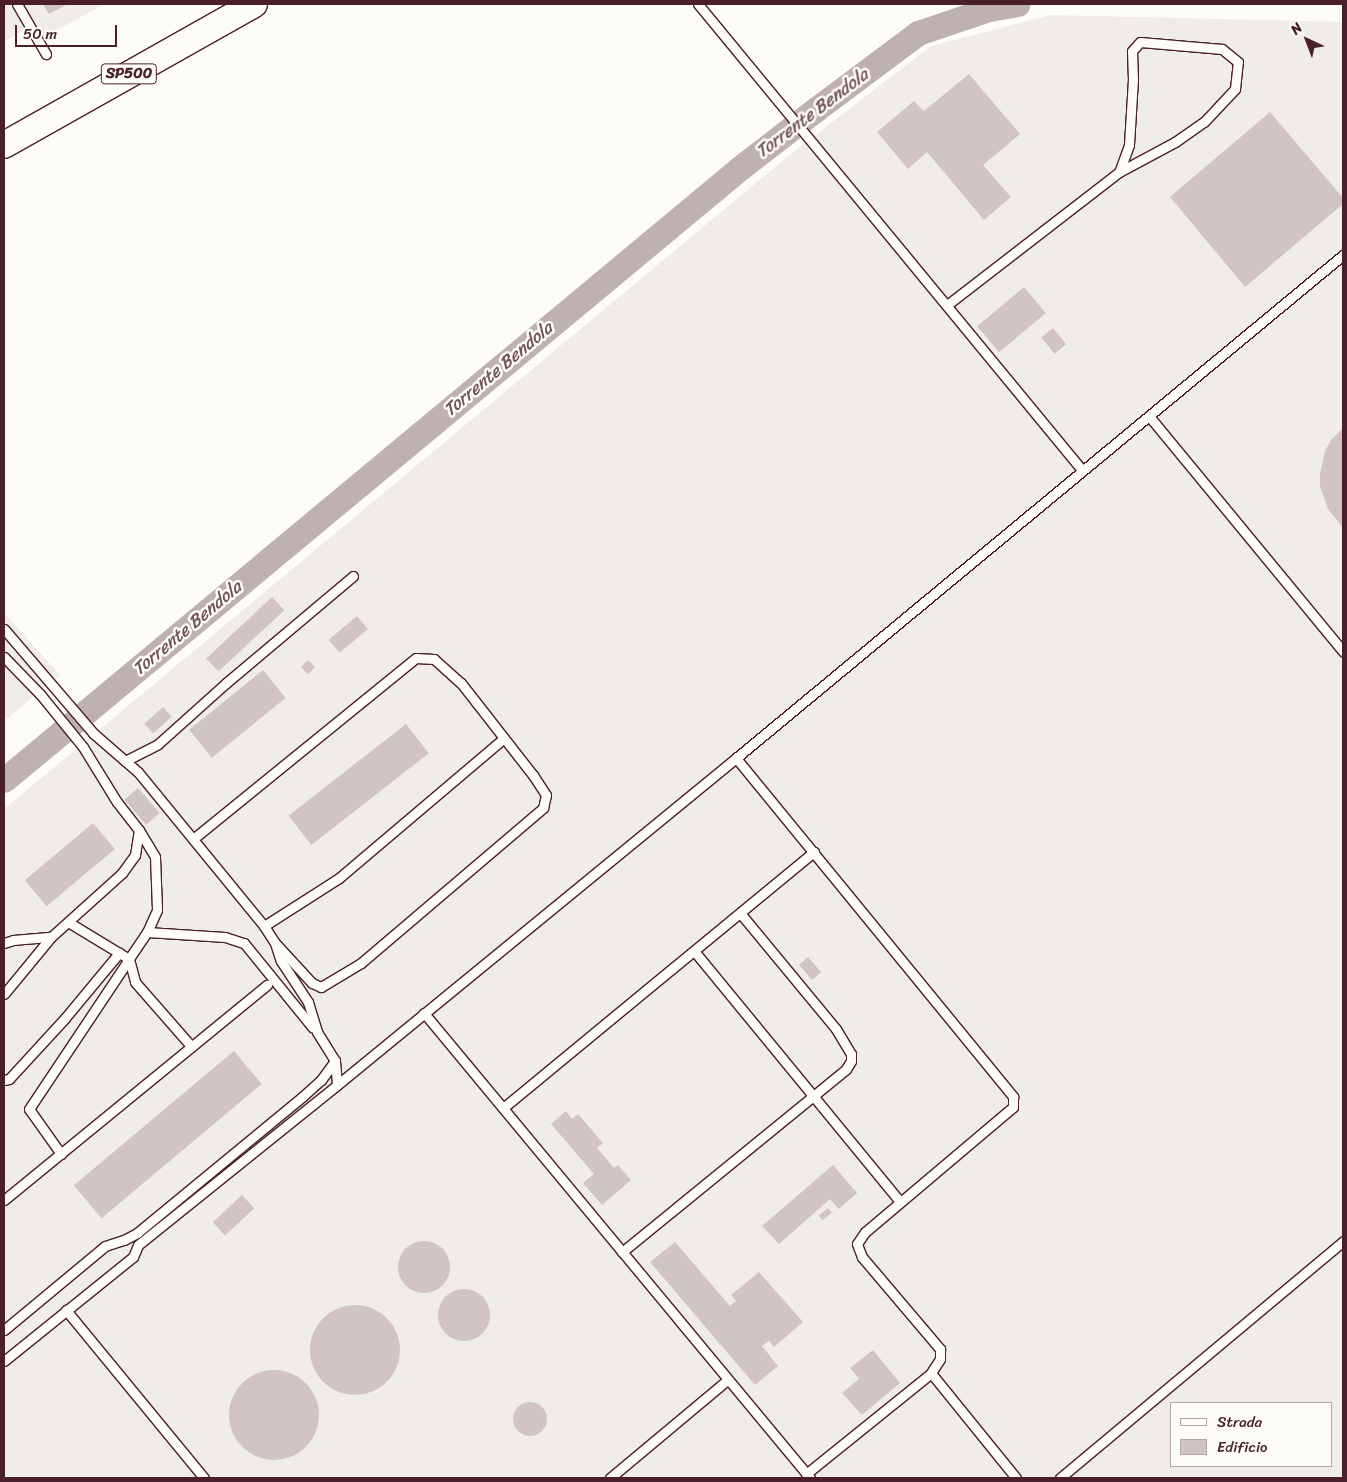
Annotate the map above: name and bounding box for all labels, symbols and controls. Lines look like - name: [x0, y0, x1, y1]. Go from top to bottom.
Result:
- scale bar: [18, 15, 120, 47]
- north arrow: [1282, 15, 1332, 65]
- text: N: [1284, 16, 1308, 41]
- text: 50 m: [23, 21, 57, 47]
- road number: SP500: [100, 62, 158, 86]
- water label: Torrente Bendola: [751, 64, 873, 162]
- water label: Torrente Bendola: [439, 317, 557, 421]
- water label: Torrente Bendola: [128, 576, 246, 680]
- legend: [1170, 1402, 1332, 1467]
- text: Strada: [1217, 1409, 1262, 1435]
- text: Edificio: [1217, 1434, 1268, 1460]

